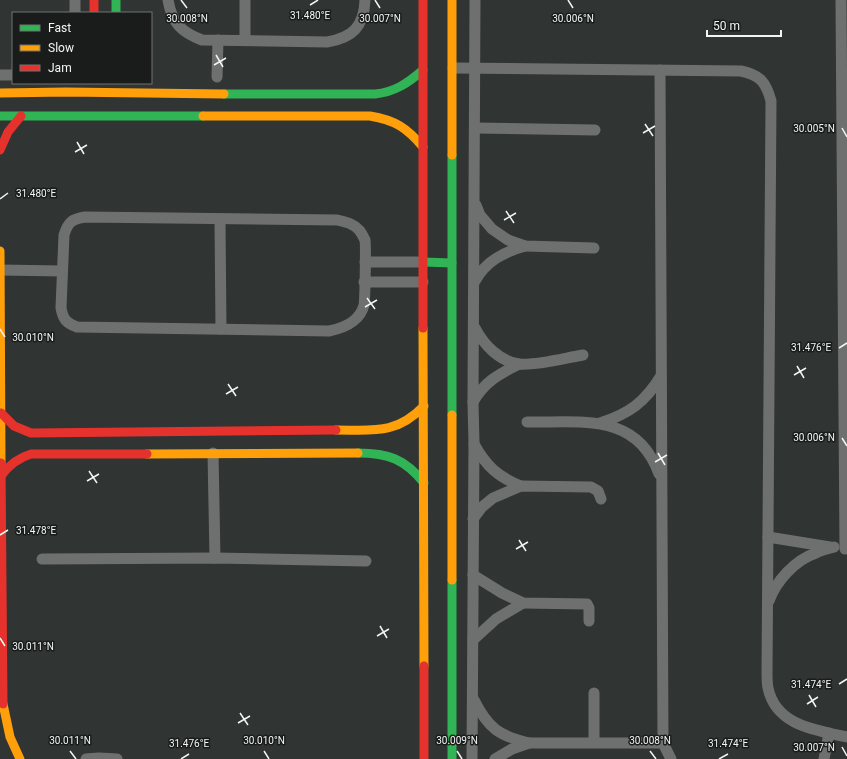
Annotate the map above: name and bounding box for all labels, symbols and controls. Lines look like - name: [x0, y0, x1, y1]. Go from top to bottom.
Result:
- text: 31.480°E: [290, 10, 330, 21]
- legend: [12, 12, 152, 84]
- scale bar: [707, 12, 781, 38]
- text: 30.008°N: [166, 13, 208, 24]
- text: 30.007°N: [359, 13, 401, 24]
- text: 30.006°N: [552, 13, 594, 24]
- text: 50 m: [713, 19, 740, 33]
- text: Fast: [48, 21, 71, 35]
- text: Slow: [48, 41, 74, 55]
- text: Jam: [48, 61, 72, 75]
- text: 30.005°N: [793, 123, 835, 134]
- text: 31.480°E: [16, 188, 56, 199]
- text: 30.010°N: [12, 332, 54, 343]
- text: 31.476°E: [791, 342, 831, 353]
- text: 30.006°N: [793, 432, 835, 443]
- text: 31.478°E: [16, 525, 56, 536]
- text: 30.011°N: [12, 641, 54, 652]
- text: 31.474°E: [791, 679, 831, 690]
- text: 30.011°N: [49, 735, 91, 746]
- text: 30.010°N: [243, 735, 285, 746]
- text: 30.009°N: [436, 735, 478, 746]
- text: 30.008°N: [629, 735, 671, 746]
- text: 31.476°E: [169, 738, 209, 749]
- text: 31.474°E: [708, 738, 748, 749]
- text: 30.007°N: [793, 742, 835, 753]

